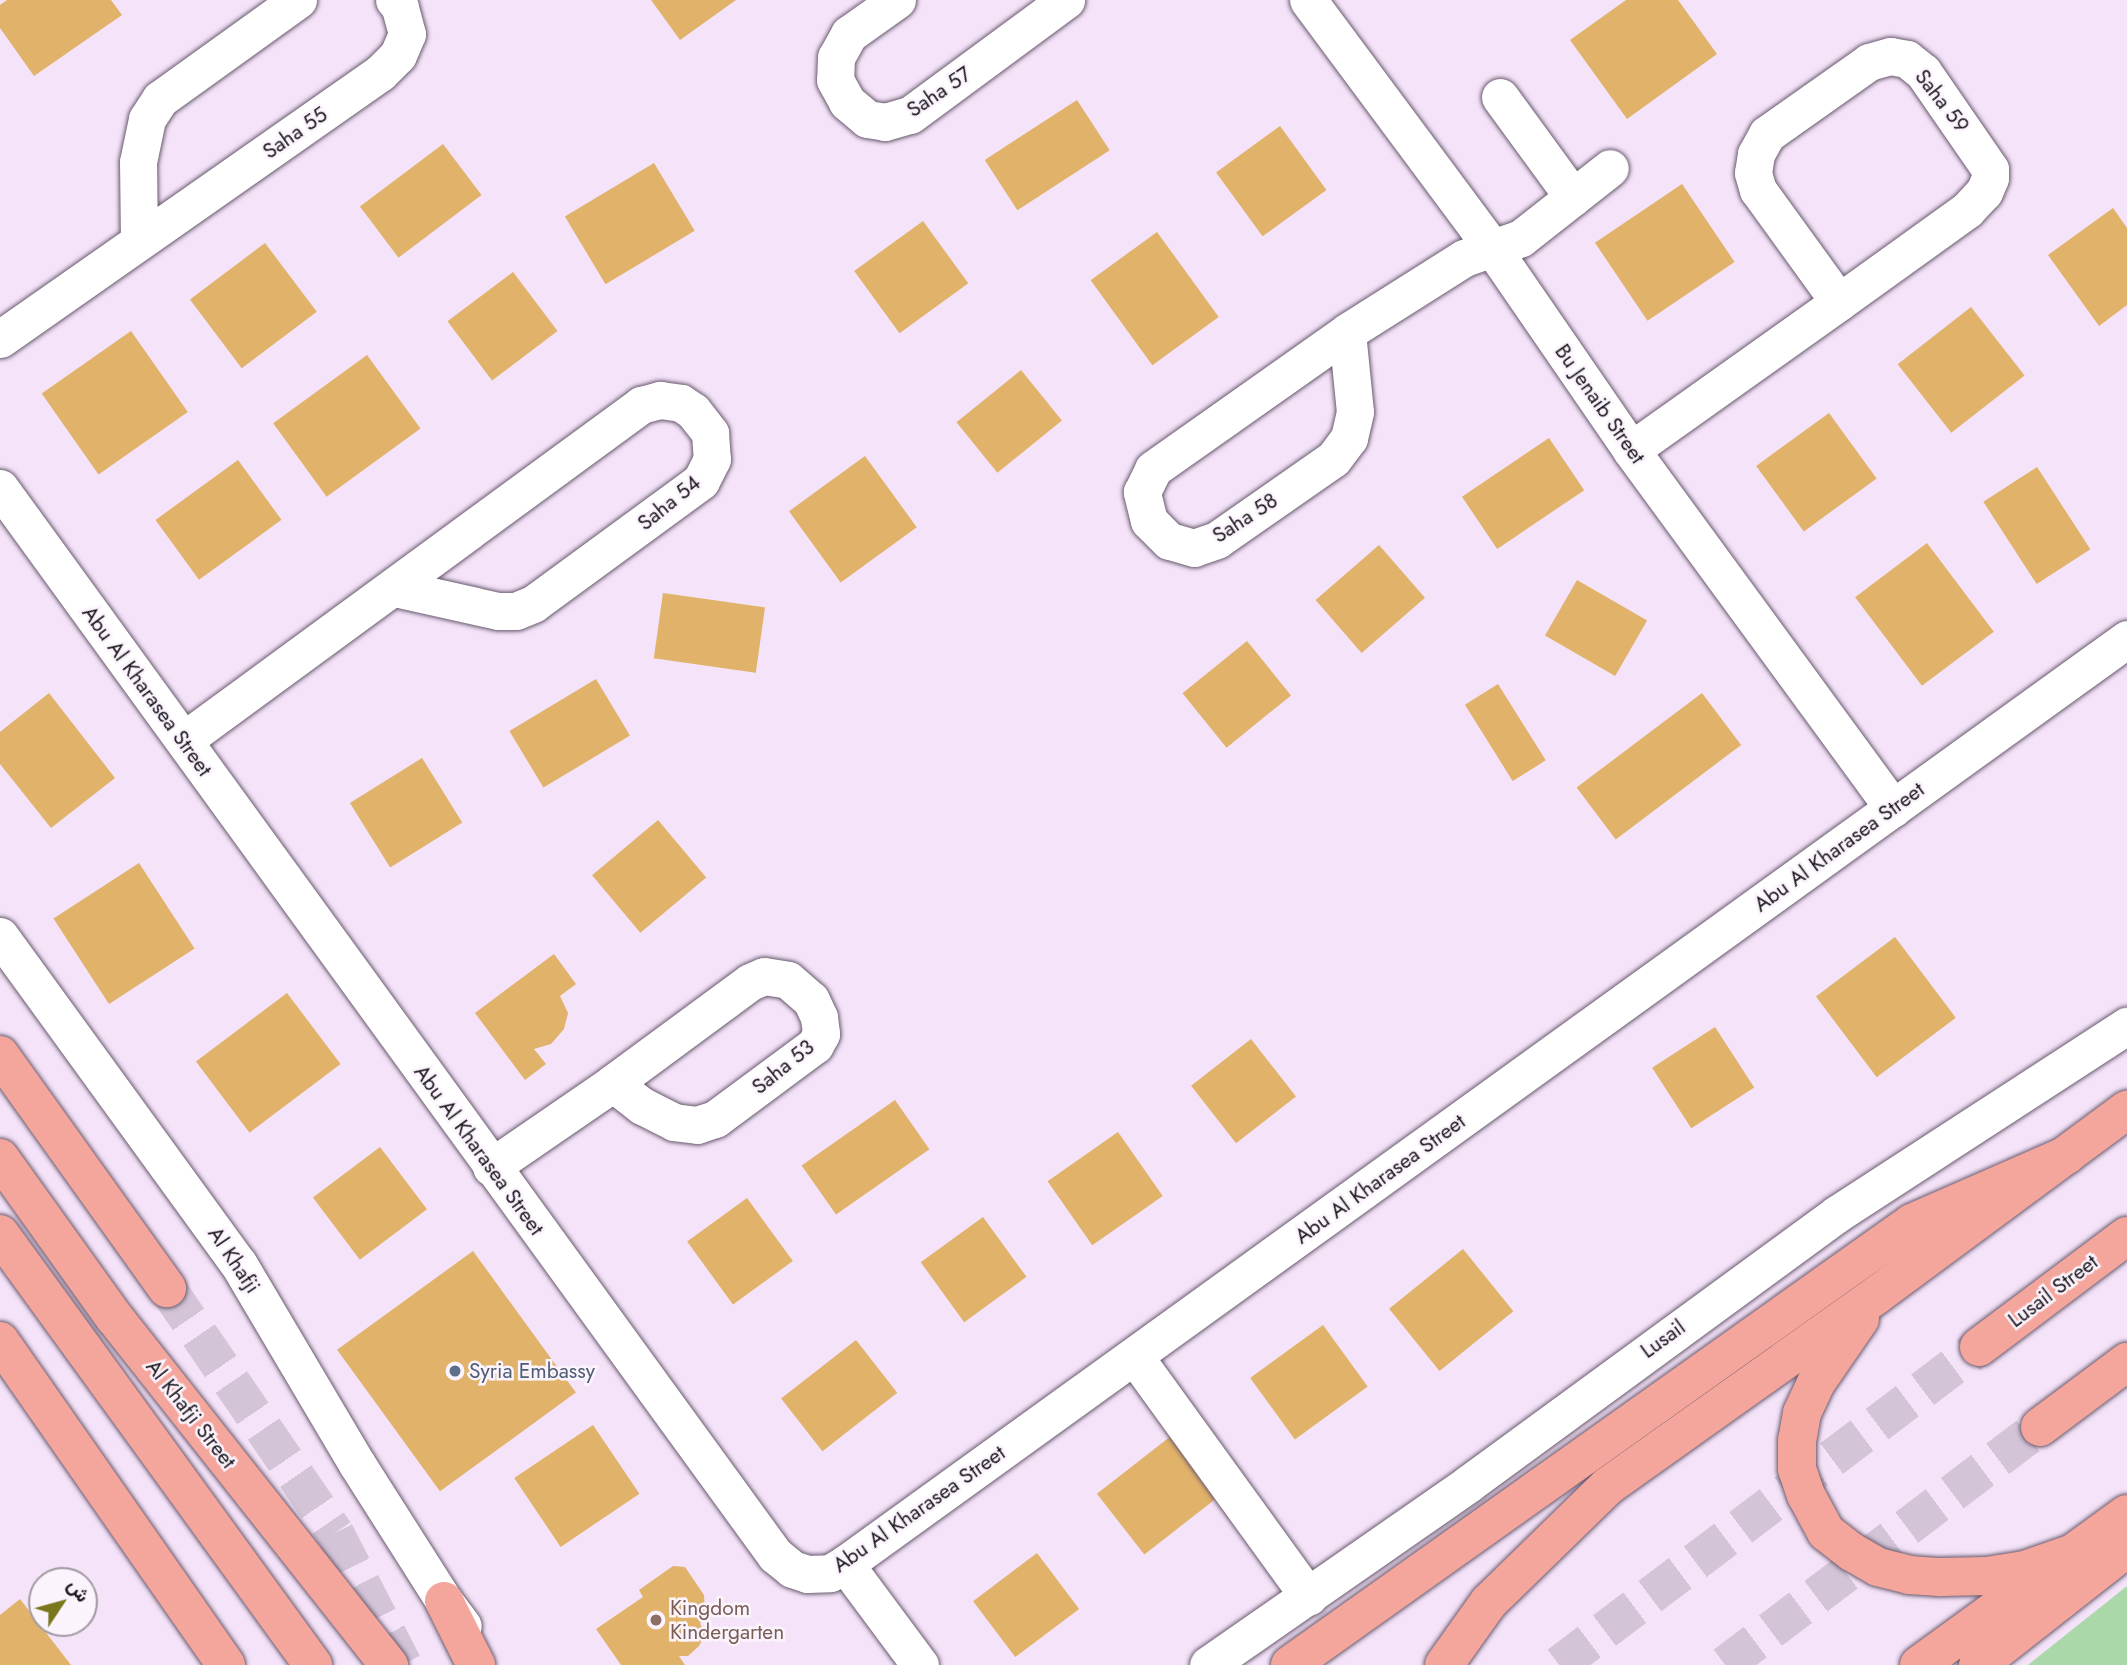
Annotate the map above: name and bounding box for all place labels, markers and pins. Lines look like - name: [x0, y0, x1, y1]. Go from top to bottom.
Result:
- place label: Syria Embassy: [469, 1358, 595, 1384]
- marker: Syria Embassy: [447, 1363, 463, 1379]
- place label: Kingdom Kindergarten: [670, 1595, 784, 1645]
- marker: Kingdom Kindergarten: [648, 1612, 664, 1628]

